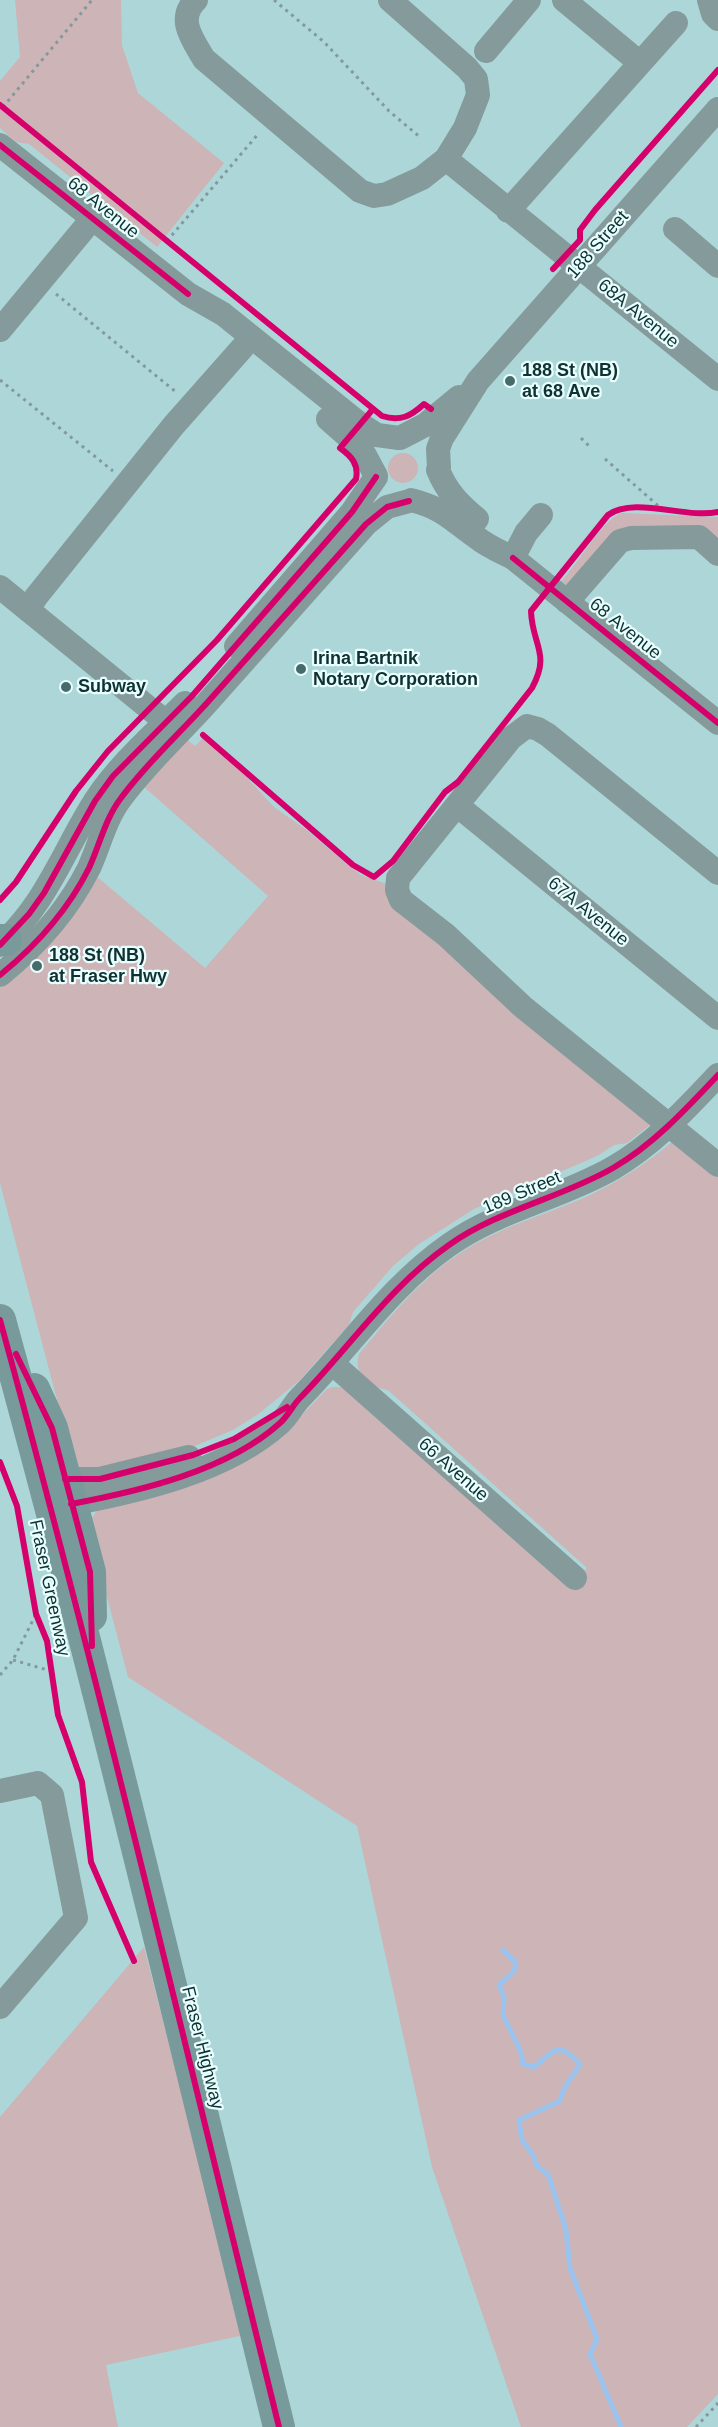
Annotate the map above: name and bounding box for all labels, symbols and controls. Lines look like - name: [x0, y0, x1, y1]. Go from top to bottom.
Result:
- street label: 68 Avenue: [63, 173, 143, 243]
- street label: 188 Street: [563, 207, 633, 283]
- street label: 68A Avenue: [593, 275, 683, 353]
- place label: 188 St (NB) at 68 Ave: [522, 360, 618, 403]
- marker: 188 St (NB) at 68 Ave: [503, 374, 517, 388]
- street label: 68 Avenue: [585, 594, 665, 664]
- place label: Irina Bartnik Notary Corporation: [313, 648, 478, 690]
- marker: Irina Bartnik Notary Corporation: [294, 662, 308, 676]
- place label: Subway: [78, 676, 146, 698]
- marker: Subway: [59, 680, 73, 694]
- street label: 67A Avenue: [543, 873, 633, 951]
- place label: 188 St (NB) at Fraser Hwy: [49, 945, 167, 988]
- marker: 188 St (NB) at Fraser Hwy: [30, 959, 44, 973]
- street label: 189 Street: [480, 1167, 564, 1219]
- street label: 66 Avenue: [414, 1434, 492, 1506]
- street label: Fraser Greenway: [24, 1518, 74, 1658]
- street label: Fraser Highway: [176, 1984, 228, 2112]

